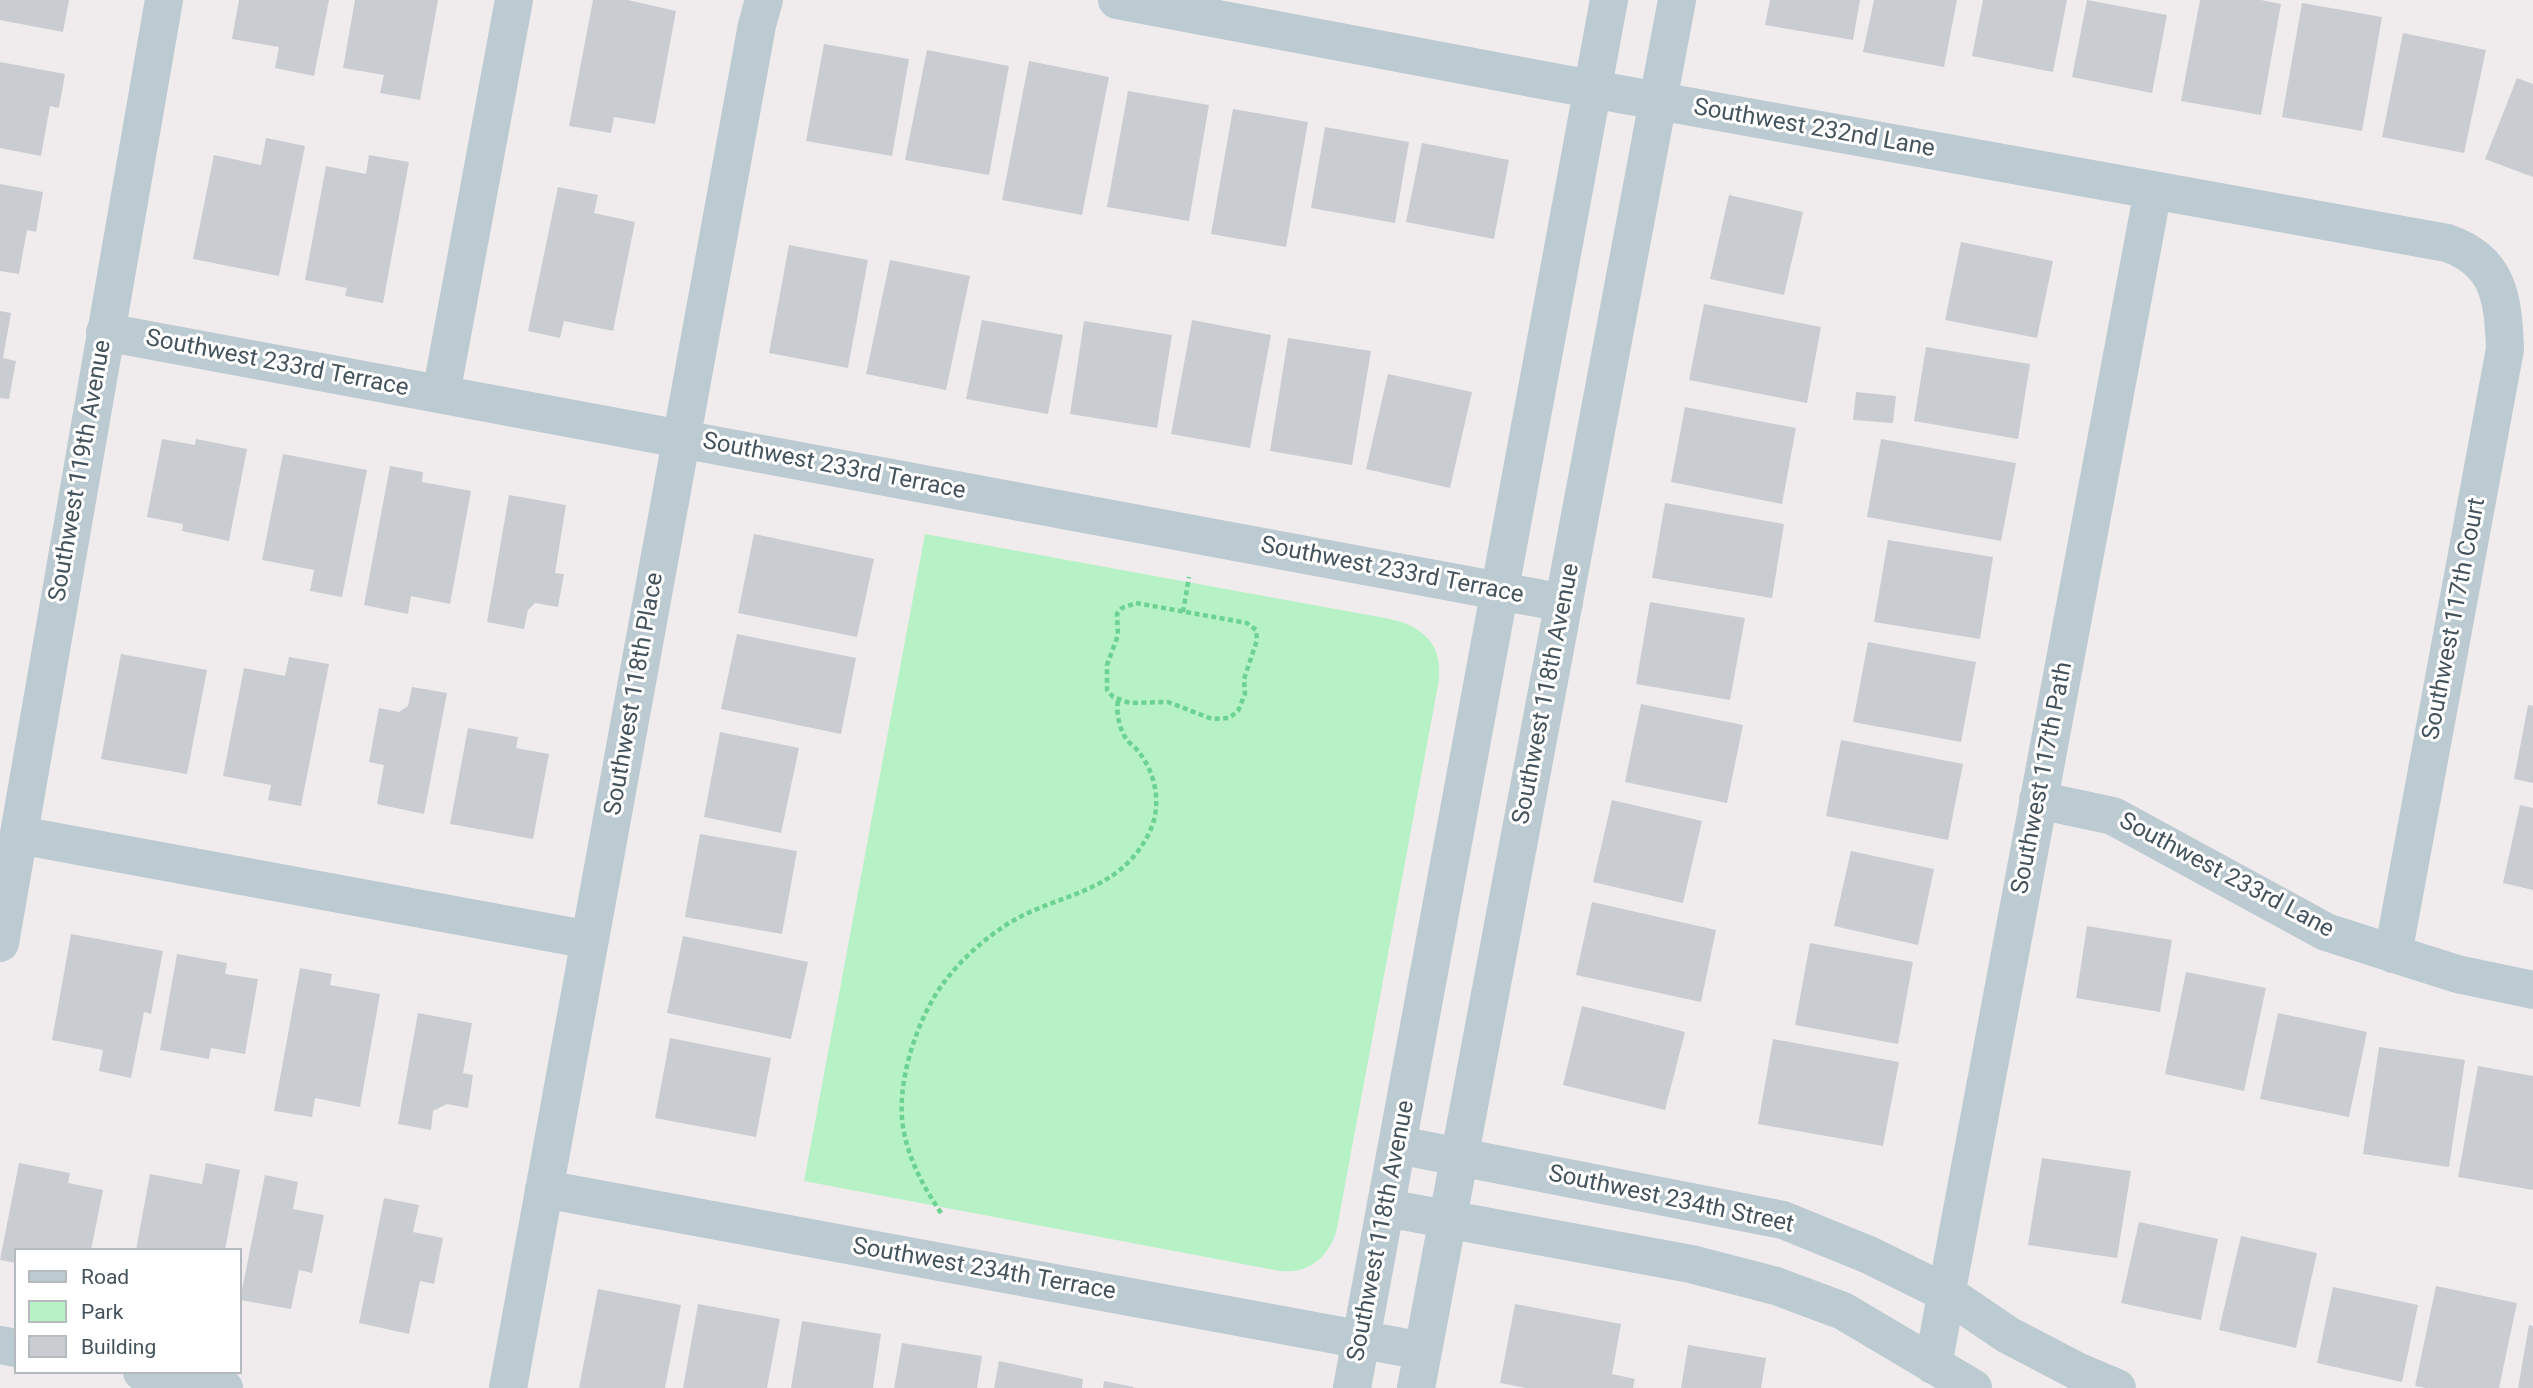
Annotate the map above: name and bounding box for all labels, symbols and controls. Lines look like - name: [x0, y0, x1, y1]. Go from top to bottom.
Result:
- street label: Southwest 232nd Lane: [1691, 94, 1937, 164]
- street label: Southwest 233rd Terrace: [143, 324, 411, 404]
- street label: Southwest 119th Avenue: [44, 338, 118, 604]
- street label: Southwest 233rd Terrace: [700, 427, 968, 507]
- street label: Southwest 117th Court: [2417, 496, 2493, 742]
- street label: Southwest 233rd Terrace: [1258, 531, 1526, 611]
- street label: Southwest 118th Avenue: [1508, 561, 1586, 827]
- street label: Southwest 118th Place: [599, 570, 671, 818]
- street label: Southwest 117th Path: [2006, 660, 2080, 896]
- street label: Southwest 233rd Lane: [2114, 807, 2338, 945]
- street label: Southwest 118th Avenue: [1343, 1098, 1421, 1364]
- street label: Southwest 234th Street: [1546, 1160, 1796, 1240]
- street label: Southwest 234th Terrace: [850, 1233, 1118, 1307]
- legend: [14, 1248, 242, 1374]
- text: Road: [81, 1265, 129, 1289]
- text: Park: [81, 1300, 123, 1324]
- text: Building: [81, 1335, 156, 1359]

